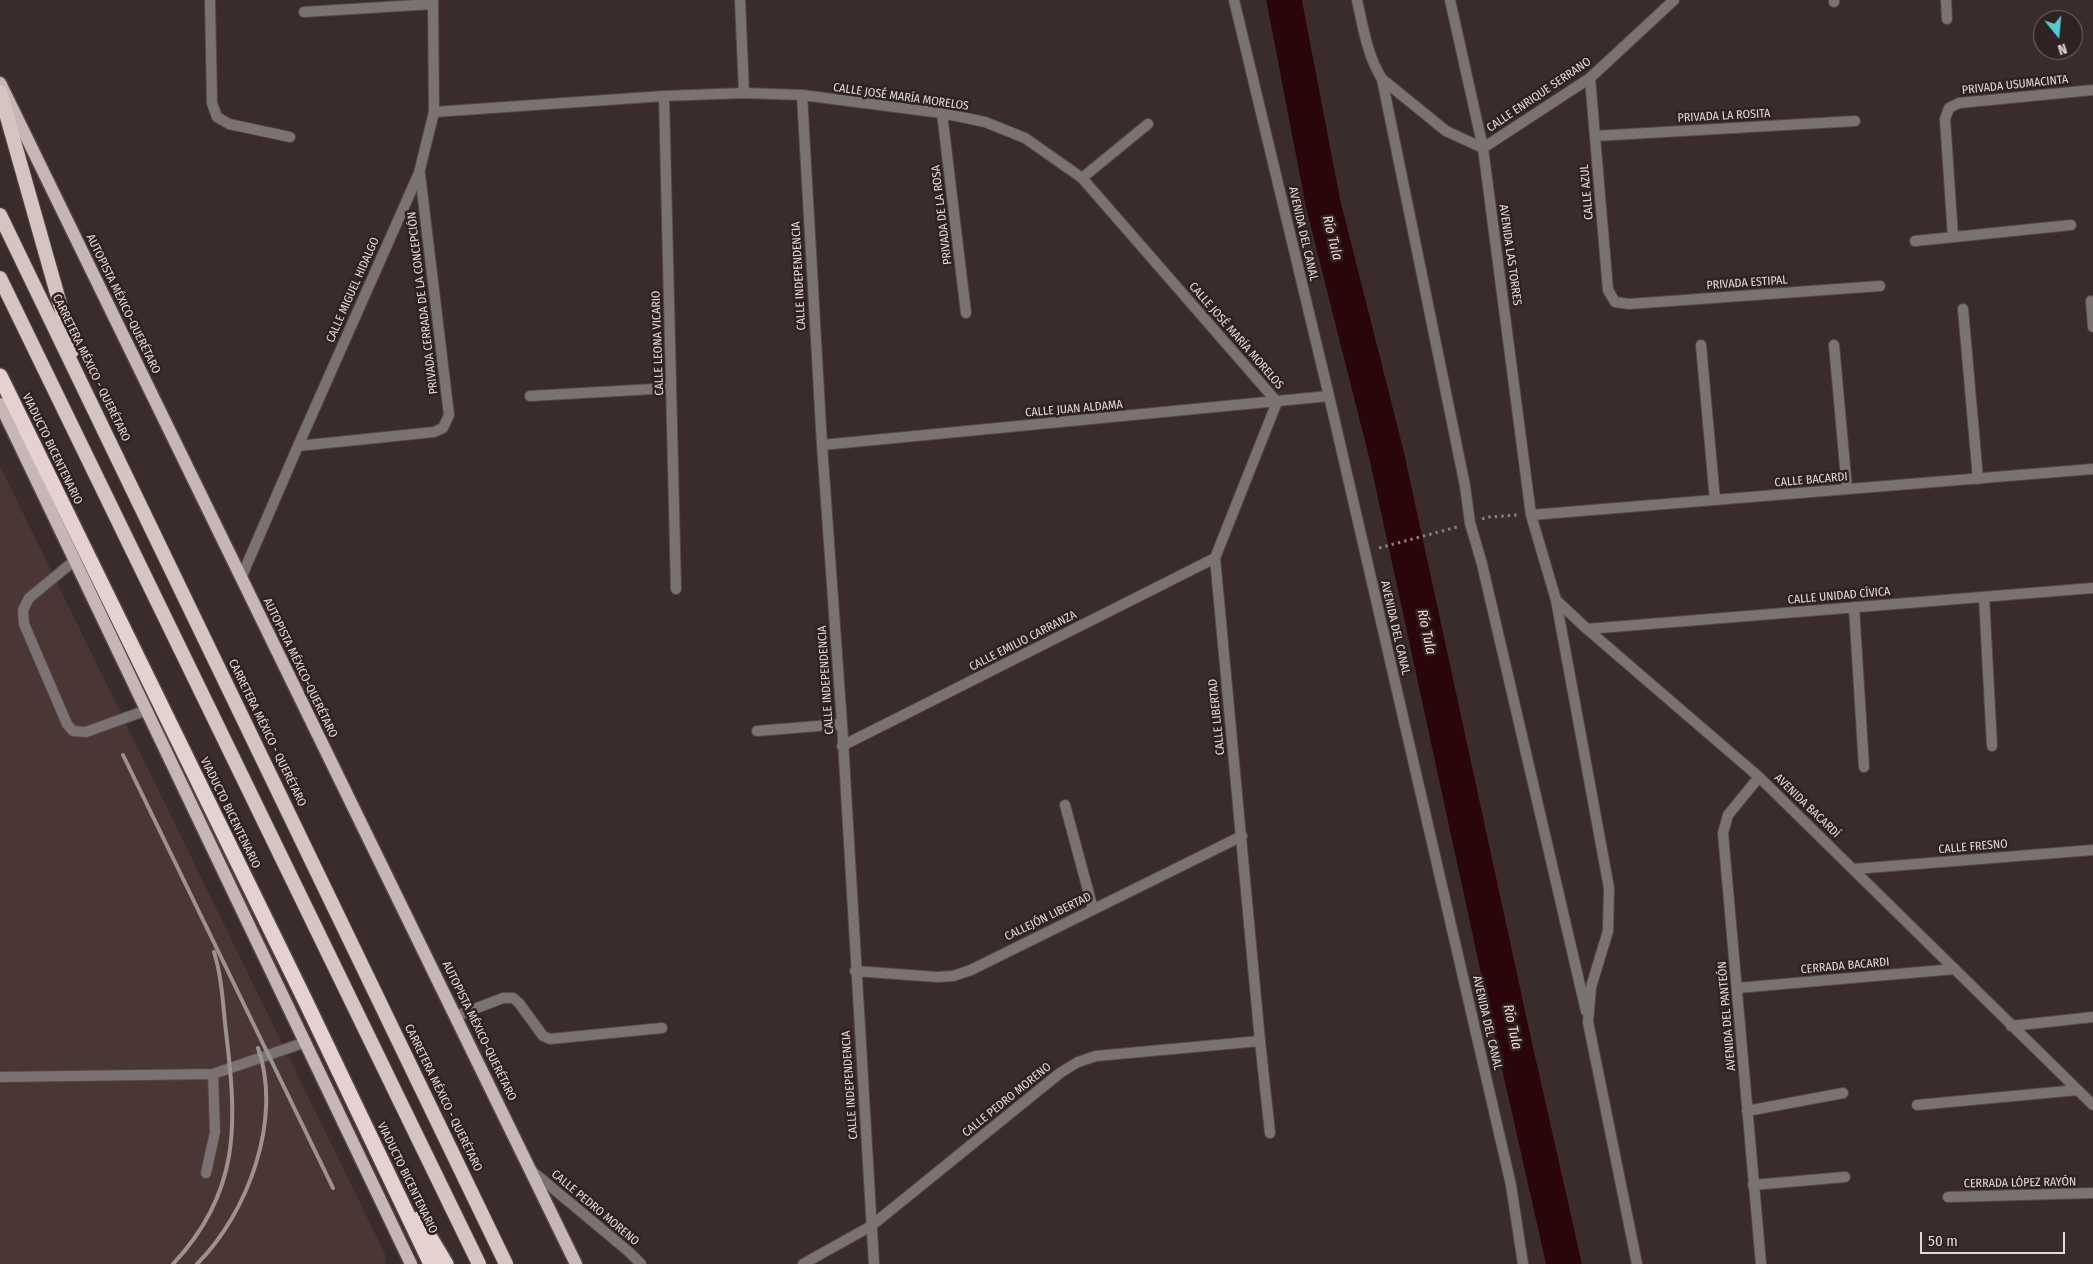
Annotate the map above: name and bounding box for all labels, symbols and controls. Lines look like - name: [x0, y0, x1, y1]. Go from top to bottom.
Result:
- north arrow: [2033, 10, 2083, 60]
- text: N: [2056, 40, 2069, 58]
- street label: CALLE ENRIQUE SERRANO: [1484, 55, 1594, 135]
- street label: PRIVADA USUMACINTA: [1961, 72, 2069, 98]
- street label: CALLE JOSÉ MARÍA MORELOS: [832, 80, 970, 114]
- street label: PRIVADA LA ROSITA: [1677, 106, 1771, 126]
- street label: PRIVADA DE LA ROSA: [929, 164, 955, 266]
- street label: CALLE AZUL: [1577, 164, 1597, 220]
- street label: AVENIDA DEL CANAL: [1285, 185, 1321, 283]
- street label: AVENIDA LAS TORRES: [1496, 204, 1524, 306]
- street label: PRIVADA CERRADA DE LA CONCEPCIÓN: [405, 211, 441, 395]
- water label: Río Tula: [1318, 214, 1346, 262]
- street label: CALLE INDEPENDENCIA: [789, 221, 809, 331]
- street label: AUTOPISTA MÉXICO-QUERÉTARO: [83, 232, 163, 376]
- street label: CALLE MIGUEL HIDALGO: [323, 235, 383, 345]
- street label: PRIVADA ESTIPAL: [1706, 273, 1788, 293]
- street label: CALLE JOSÉ MARÍA MORELOS: [1186, 280, 1286, 392]
- street label: CALLE LEONA VICARIO: [649, 290, 667, 396]
- street label: CARRETERA MÉXICO - QUERÉTARO: [49, 292, 133, 444]
- street label: VIADUCTO BICENTENARIO: [19, 391, 85, 507]
- street label: CALLE JUAN ALDAMA: [1025, 398, 1123, 420]
- street label: CALLE BACARDI: [1774, 470, 1848, 490]
- street label: AVENIDA DEL CANAL: [1377, 579, 1413, 677]
- street label: CALLE UNIDAD CÍVICA: [1787, 584, 1891, 608]
- street label: AUTOPISTA MÉXICO-QUERÉTARO: [260, 596, 340, 740]
- street label: CALLE EMILIO CARRANZA: [967, 608, 1079, 674]
- water label: Río Tula: [1413, 608, 1439, 656]
- street label: CALLE INDEPENDENCIA: [815, 625, 837, 735]
- street label: CARRETERA MÉXICO - QUERÉTARO: [225, 657, 309, 809]
- street label: CALLE LIBERTAD: [1206, 678, 1228, 756]
- street label: VIADUCTO BICENTENARIO: [197, 755, 263, 871]
- street label: AVENIDA BACARDÍ: [1771, 771, 1843, 841]
- street label: CALLE FRESNO: [1938, 837, 2008, 857]
- street label: CALLEJÓN LIBERTAD: [1002, 890, 1094, 944]
- street label: CERRADA BACARDI: [1800, 955, 1890, 977]
- street label: AUTOPISTA MÉXICO-QUERÉTARO: [439, 959, 519, 1103]
- street label: AVENIDA DEL PANTEÓN: [1715, 961, 1739, 1071]
- street label: AVENIDA DEL CANAL: [1469, 974, 1505, 1072]
- water label: Río Tula: [1499, 1003, 1525, 1051]
- street label: CARRETERA MÉXICO - QUERÉTARO: [401, 1022, 485, 1174]
- street label: CALLE INDEPENDENCIA: [839, 1030, 861, 1140]
- street label: CALLE PEDRO MORENO: [960, 1060, 1054, 1140]
- street label: VIADUCTO BICENTENARIO: [374, 1120, 440, 1236]
- street label: CALLE PEDRO MORENO: [548, 1167, 642, 1249]
- street label: CERRADA LÓPEZ RAYÓN: [1964, 1175, 2076, 1191]
- scale bar: [1923, 1222, 2068, 1254]
- text: 50 m: [1928, 1232, 1958, 1250]

